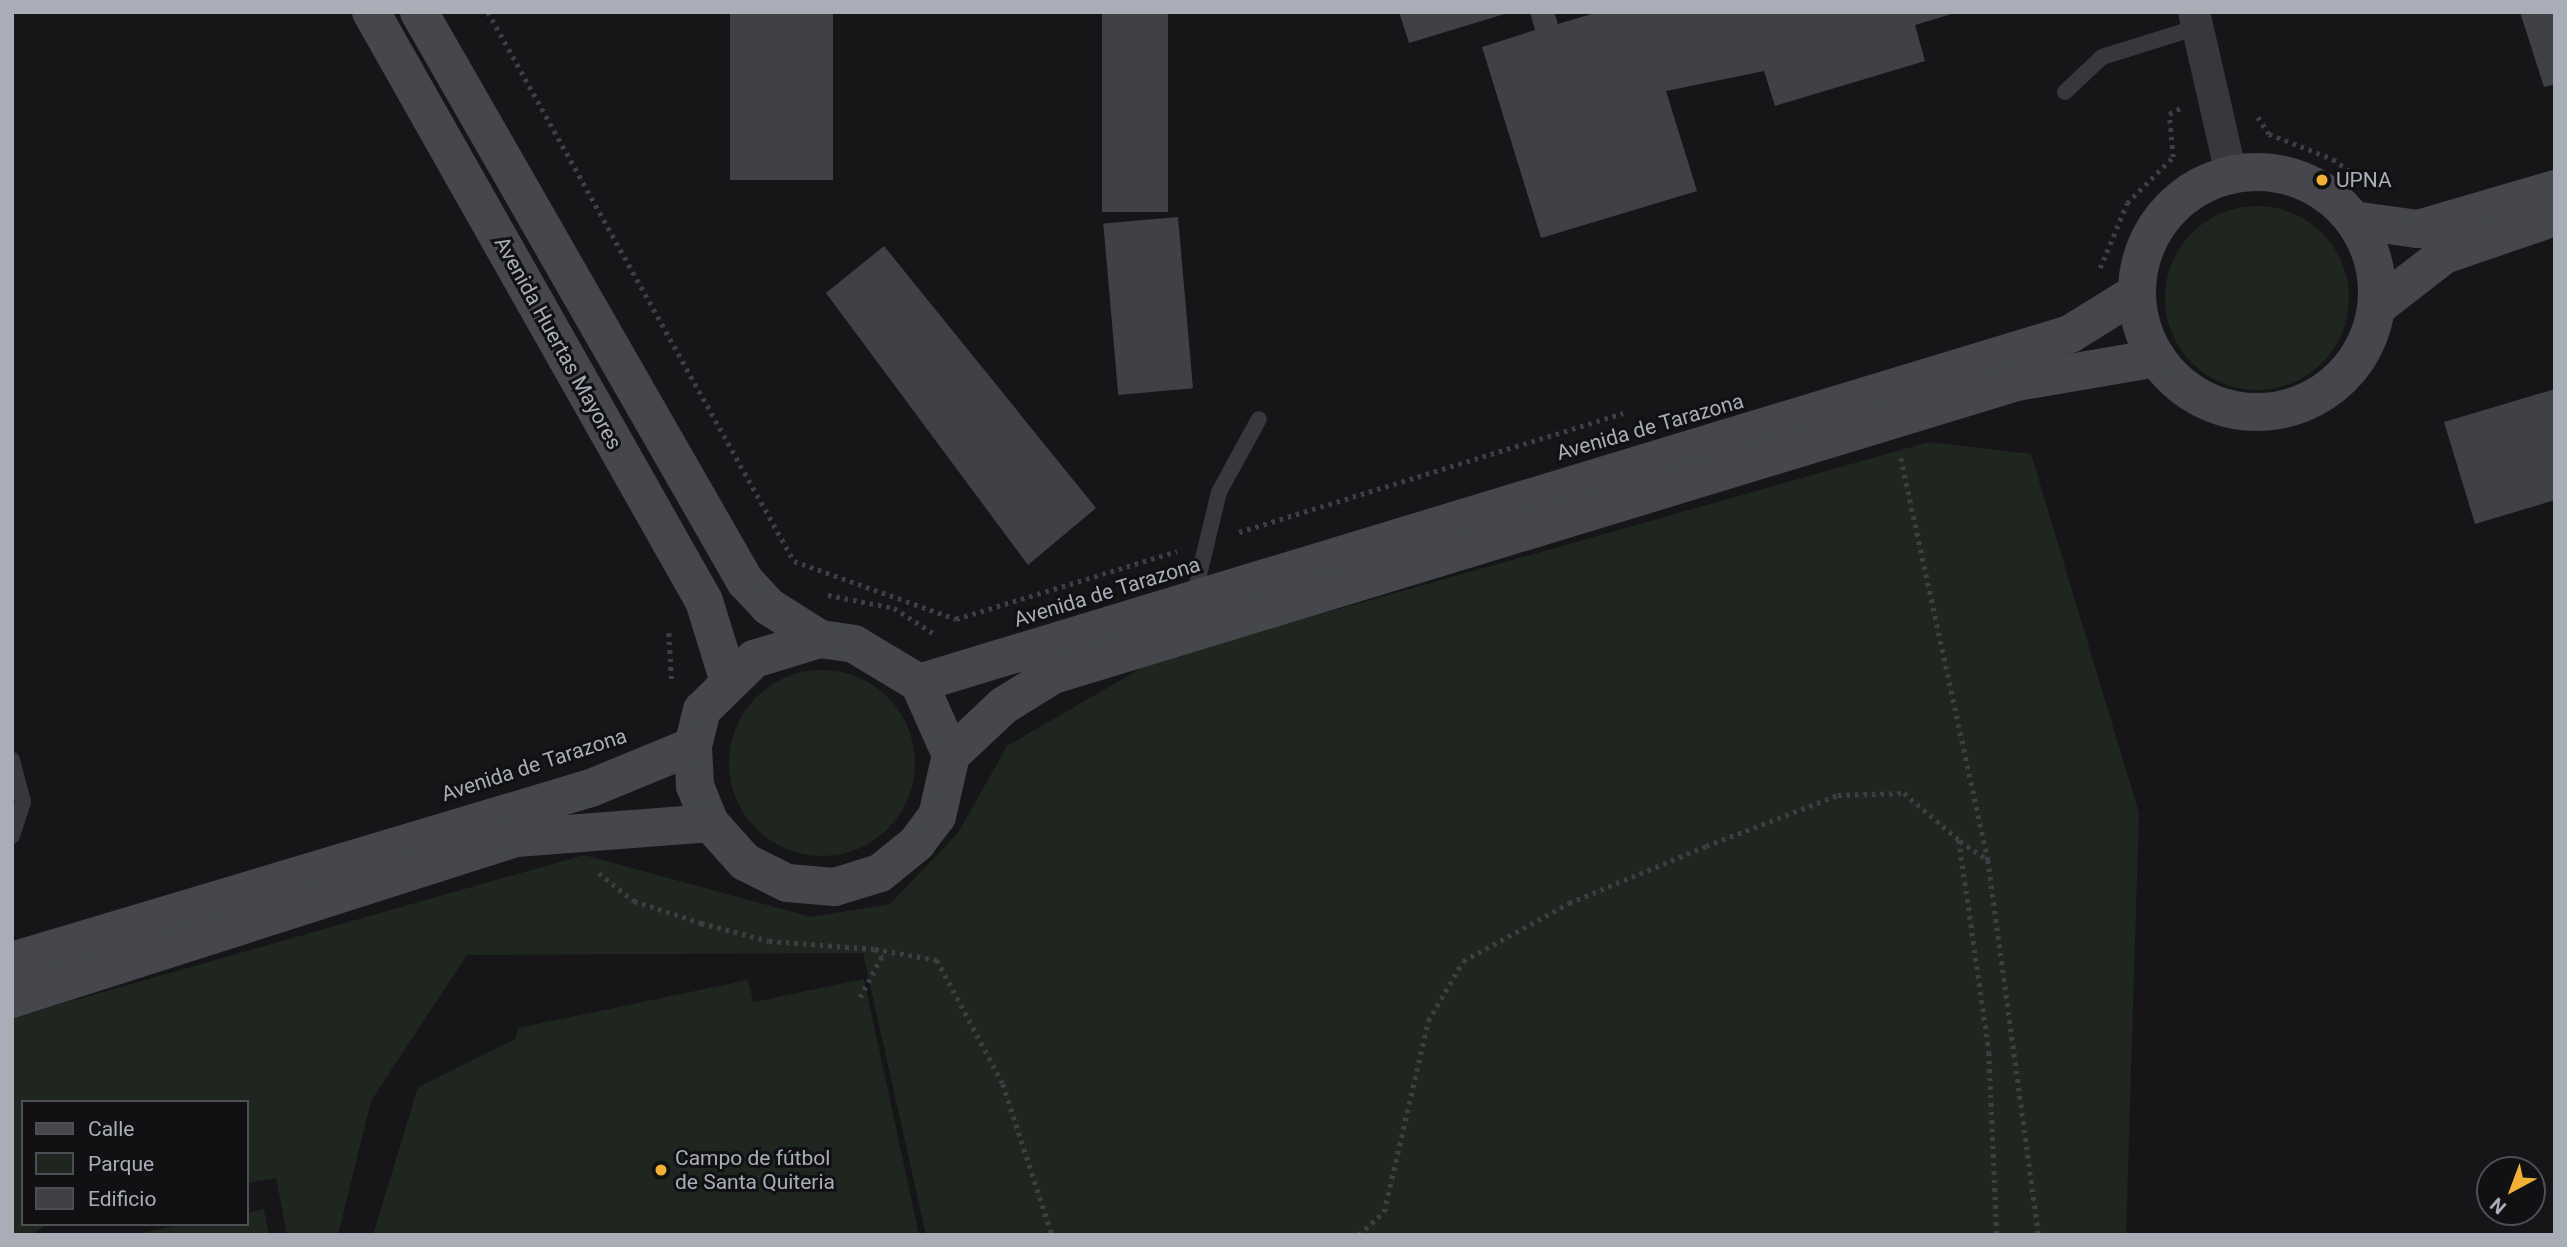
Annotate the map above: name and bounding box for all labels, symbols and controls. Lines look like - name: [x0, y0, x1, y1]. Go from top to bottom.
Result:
- place label: UPNA: [2336, 167, 2392, 193]
- marker: UPNA: [2314, 172, 2330, 188]
- street label: Avenida Huertas Mayores: [489, 232, 627, 454]
- street label: Avenida de Tarazona: [1553, 388, 1747, 466]
- street label: Avenida de Tarazona: [1011, 552, 1203, 632]
- street label: Avenida de Tarazona: [438, 723, 630, 807]
- legend: [21, 1100, 248, 1226]
- text: Calle: [88, 1117, 134, 1141]
- place label: Campo de fútbol de Santa Quiteria: [675, 1145, 835, 1195]
- text: Parque: [88, 1152, 154, 1176]
- north arrow: [2476, 1156, 2546, 1226]
- marker: Campo de fútbol de Santa Quiteria: [653, 1162, 669, 1178]
- text: Edificio: [88, 1187, 156, 1211]
- text: N: [2486, 1193, 2511, 1219]

